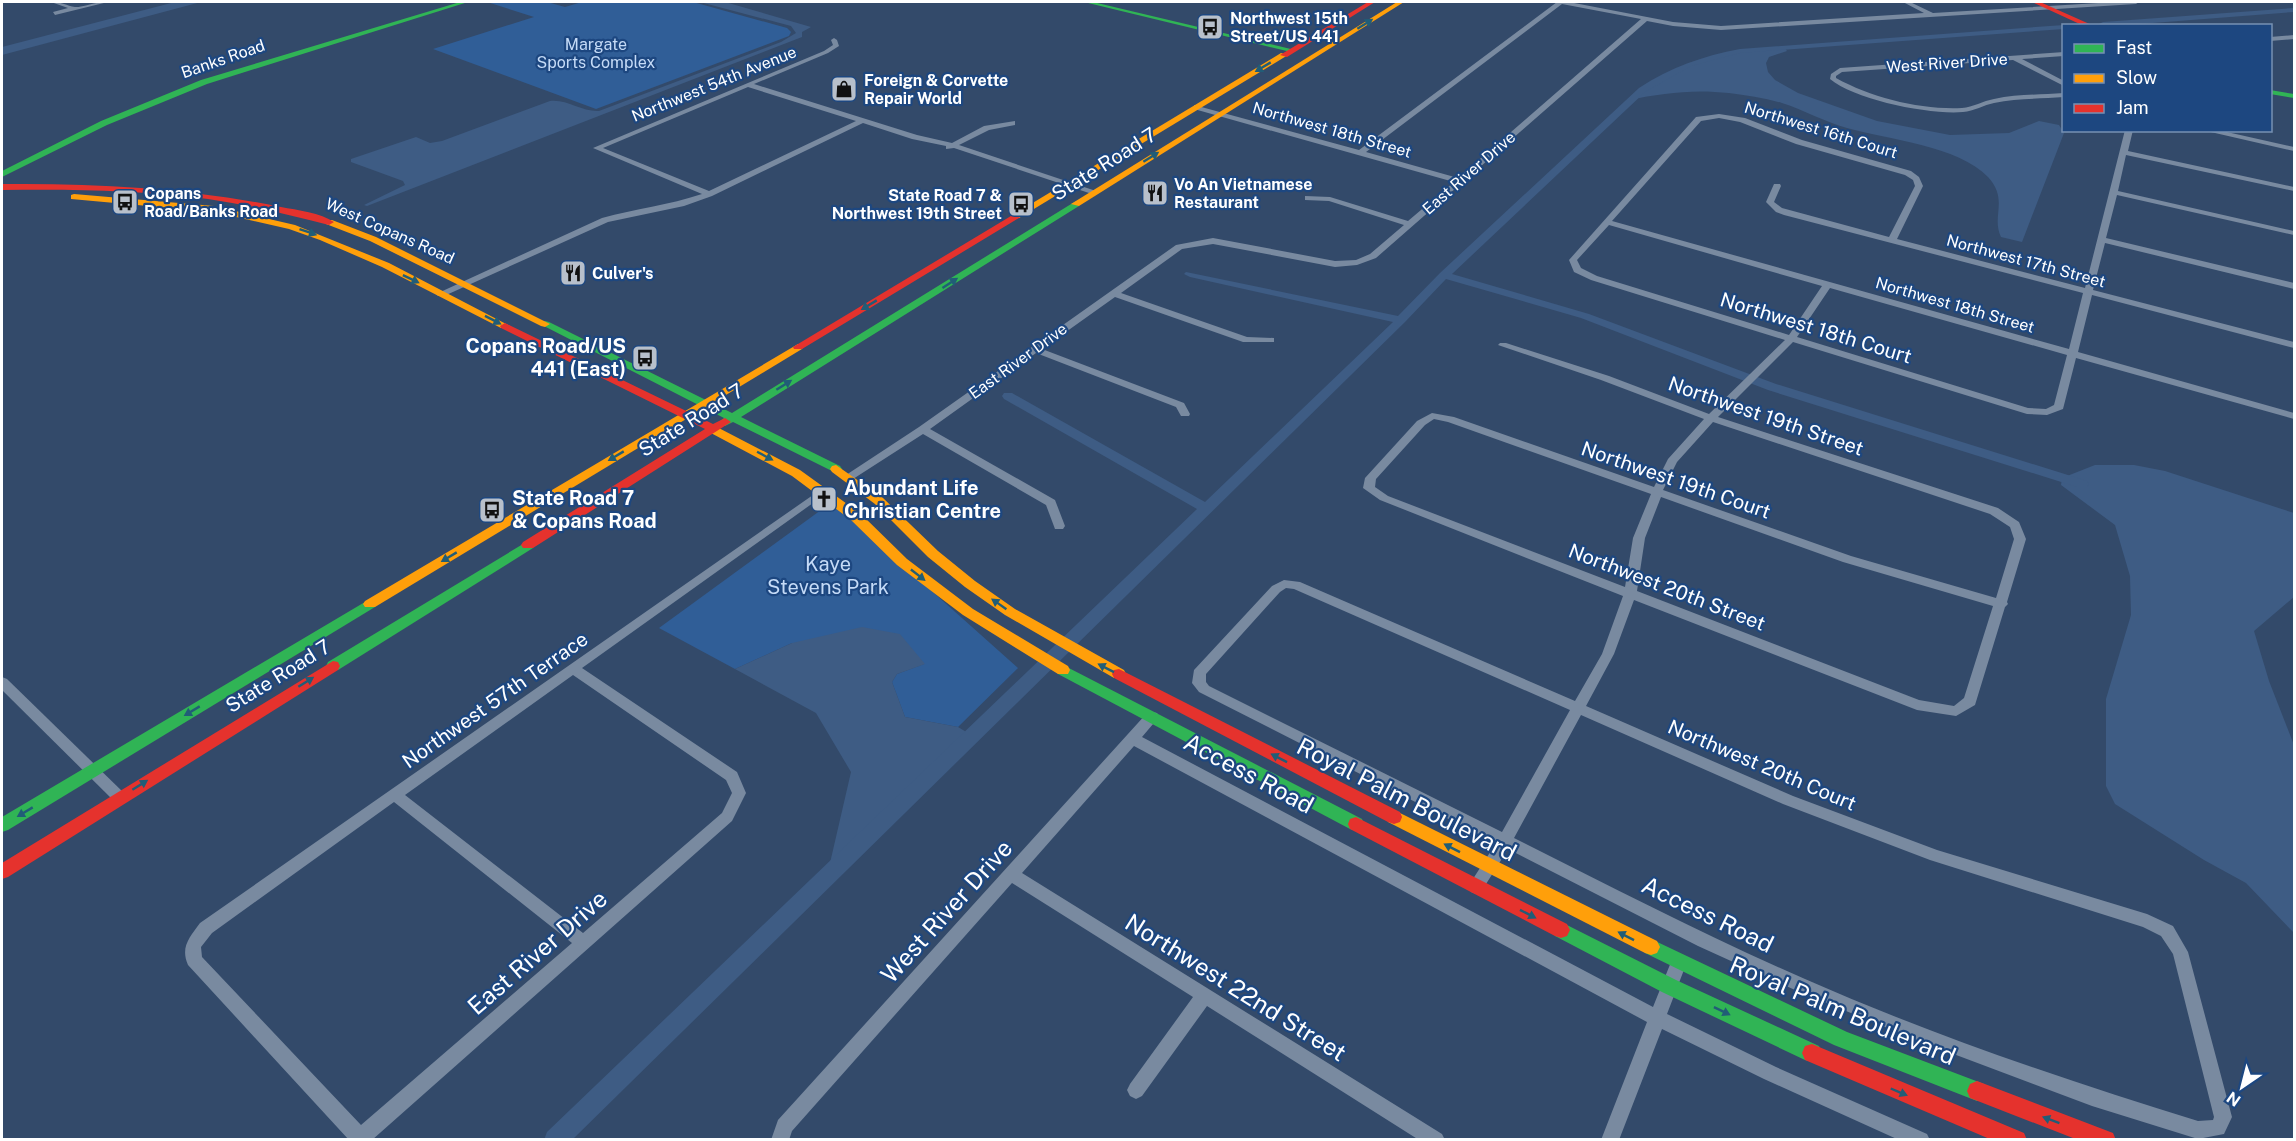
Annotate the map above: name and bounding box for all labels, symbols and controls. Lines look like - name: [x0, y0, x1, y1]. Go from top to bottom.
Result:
- place label: Northwest 15th Street/US 441: [1230, 9, 1348, 46]
- bus stop icon: Northwest 15th Street/US 441: [1195, 12, 1225, 42]
- one-way arrow: [1357, 19, 1373, 30]
- legend: [2062, 24, 2272, 132]
- park label: Margate Sports Complex: [537, 35, 655, 72]
- street label: Banks Road: [179, 36, 267, 82]
- text: Fast: [2116, 37, 2152, 58]
- street label: Northwest 54th Avenue: [629, 42, 799, 126]
- street label: West River Drive: [1886, 49, 2008, 77]
- one-way arrow: [1254, 62, 1271, 73]
- text: Slow: [2116, 67, 2157, 88]
- place label: Foreign & Corvette Repair World: [864, 71, 1008, 108]
- shop icon: Foreign & Corvette Repair World: [829, 74, 859, 104]
- text: Jam: [2116, 97, 2149, 118]
- street label: Northwest 18th Street: [1250, 98, 1414, 162]
- street label: Northwest 16th Court: [1742, 98, 1900, 162]
- street label: State Road 7: [1047, 122, 1161, 206]
- street label: East River Drive: [1419, 128, 1519, 218]
- one-way arrow: [1143, 151, 1160, 162]
- place label: Vo An Vietnamese Restaurant: [1174, 175, 1312, 212]
- restaurant icon: Vo An Vietnamese Restaurant: [1140, 178, 1170, 208]
- place label: Copans Road/Banks Road: [144, 184, 278, 221]
- place label: State Road 7 & Northwest 19th Street: [832, 186, 1002, 223]
- bus stop icon: Copans Road/Banks Road: [110, 187, 140, 217]
- bus stop icon: State Road 7 & Northwest 19th Street: [1006, 189, 1036, 219]
- street label: West Copans Road: [323, 194, 457, 268]
- one-way arrow: [299, 228, 317, 238]
- street label: Northwest 17th Street: [1944, 231, 2108, 291]
- restaurant icon: Culver's: [558, 258, 588, 288]
- place label: Culver's: [592, 264, 654, 283]
- street label: Northwest 18th Street: [1873, 273, 2037, 337]
- one-way arrow: [402, 275, 419, 284]
- one-way arrow: [942, 277, 959, 288]
- street label: Northwest 18th Court: [1717, 287, 1915, 369]
- one-way arrow: [861, 299, 877, 310]
- one-way arrow: [484, 316, 501, 325]
- street label: East River Drive: [965, 319, 1071, 403]
- place label: Copans Road/US 441 (East): [466, 334, 626, 381]
- bus stop icon: Copans Road/US 441 (East): [630, 343, 660, 373]
- street label: Northwest 19th Street: [1665, 371, 1867, 461]
- street label: State Road 7: [634, 378, 748, 462]
- one-way arrow: [776, 380, 792, 391]
- street label: Northwest 19th Court: [1578, 436, 1774, 524]
- one-way arrow: [608, 451, 624, 462]
- one-way arrow: [756, 452, 773, 461]
- place label: Abundant Life Christian Centre: [844, 476, 1001, 523]
- church icon: Abundant Life Christian Centre: [809, 484, 839, 514]
- place label: State Road 7 & Copans Road: [512, 486, 657, 533]
- bus stop icon: State Road 7 & Copans Road: [477, 495, 507, 525]
- street label: Northwest 20th Street: [1565, 538, 1769, 636]
- one-way arrow: [441, 551, 457, 562]
- park label: Kaye Stevens Park: [767, 552, 889, 599]
- one-way arrow: [911, 568, 926, 580]
- one-way arrow: [992, 598, 1008, 610]
- street label: Northwest 57th Terrace: [398, 627, 592, 773]
- street label: State Road 7: [221, 634, 335, 718]
- one-way arrow: [1098, 663, 1115, 672]
- one-way arrow: [298, 677, 314, 688]
- one-way arrow: [184, 706, 200, 717]
- street label: Northwest 20th Court: [1664, 714, 1860, 816]
- street label: Access Road: [1179, 727, 1319, 819]
- street label: Royal Palm Boulevard: [1293, 731, 1521, 867]
- one-way arrow: [1271, 753, 1288, 762]
- one-way arrow: [132, 780, 148, 791]
- one-way arrow: [17, 806, 33, 817]
- street label: West River Drive: [875, 834, 1017, 988]
- one-way arrow: [1444, 843, 1461, 852]
- street label: Access Road: [1638, 870, 1778, 958]
- street label: East River Drive: [462, 884, 612, 1020]
- street label: Northwest 22nd Street: [1120, 908, 1352, 1066]
- one-way arrow: [1519, 909, 1536, 919]
- one-way arrow: [1618, 931, 1635, 940]
- street label: Royal Palm Boulevard: [1726, 950, 1960, 1070]
- one-way arrow: [1713, 1007, 1730, 1016]
- north arrow: [2212, 1057, 2272, 1117]
- one-way arrow: [1891, 1087, 1909, 1097]
- text: N: [2223, 1088, 2244, 1110]
- one-way arrow: [2042, 1115, 2060, 1124]

